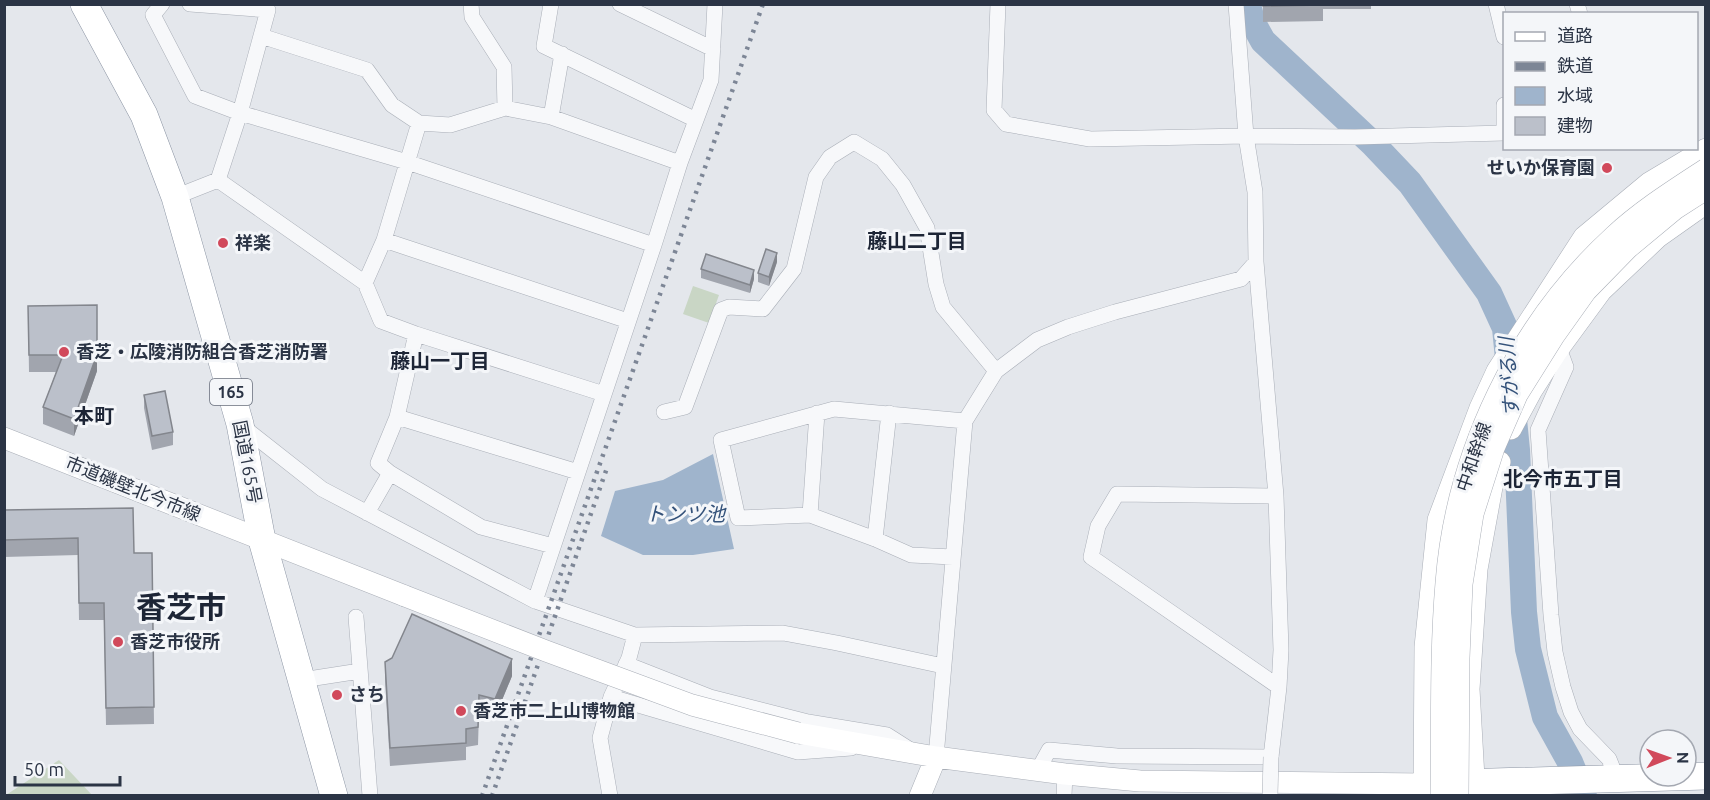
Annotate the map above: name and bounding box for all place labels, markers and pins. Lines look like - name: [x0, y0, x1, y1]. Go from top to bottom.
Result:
- place label: せいか保育園: [1487, 157, 1595, 177]
- marker: せいか保育園: [1600, 161, 1614, 175]
- place label: 祥楽: [235, 232, 271, 252]
- marker: 祥楽: [216, 236, 230, 250]
- place label: 香芝・広陵消防組合香芝消防署: [76, 341, 328, 361]
- marker: 香芝・広陵消防組合香芝消防署: [57, 345, 71, 359]
- place label: 香芝市役所: [130, 631, 220, 651]
- marker: 香芝市役所: [111, 635, 125, 649]
- place label: さち: [349, 684, 385, 704]
- marker: さち: [330, 688, 344, 702]
- place label: 香芝市二上山博物館: [473, 700, 635, 720]
- marker: 香芝市二上山博物館: [454, 704, 468, 718]

